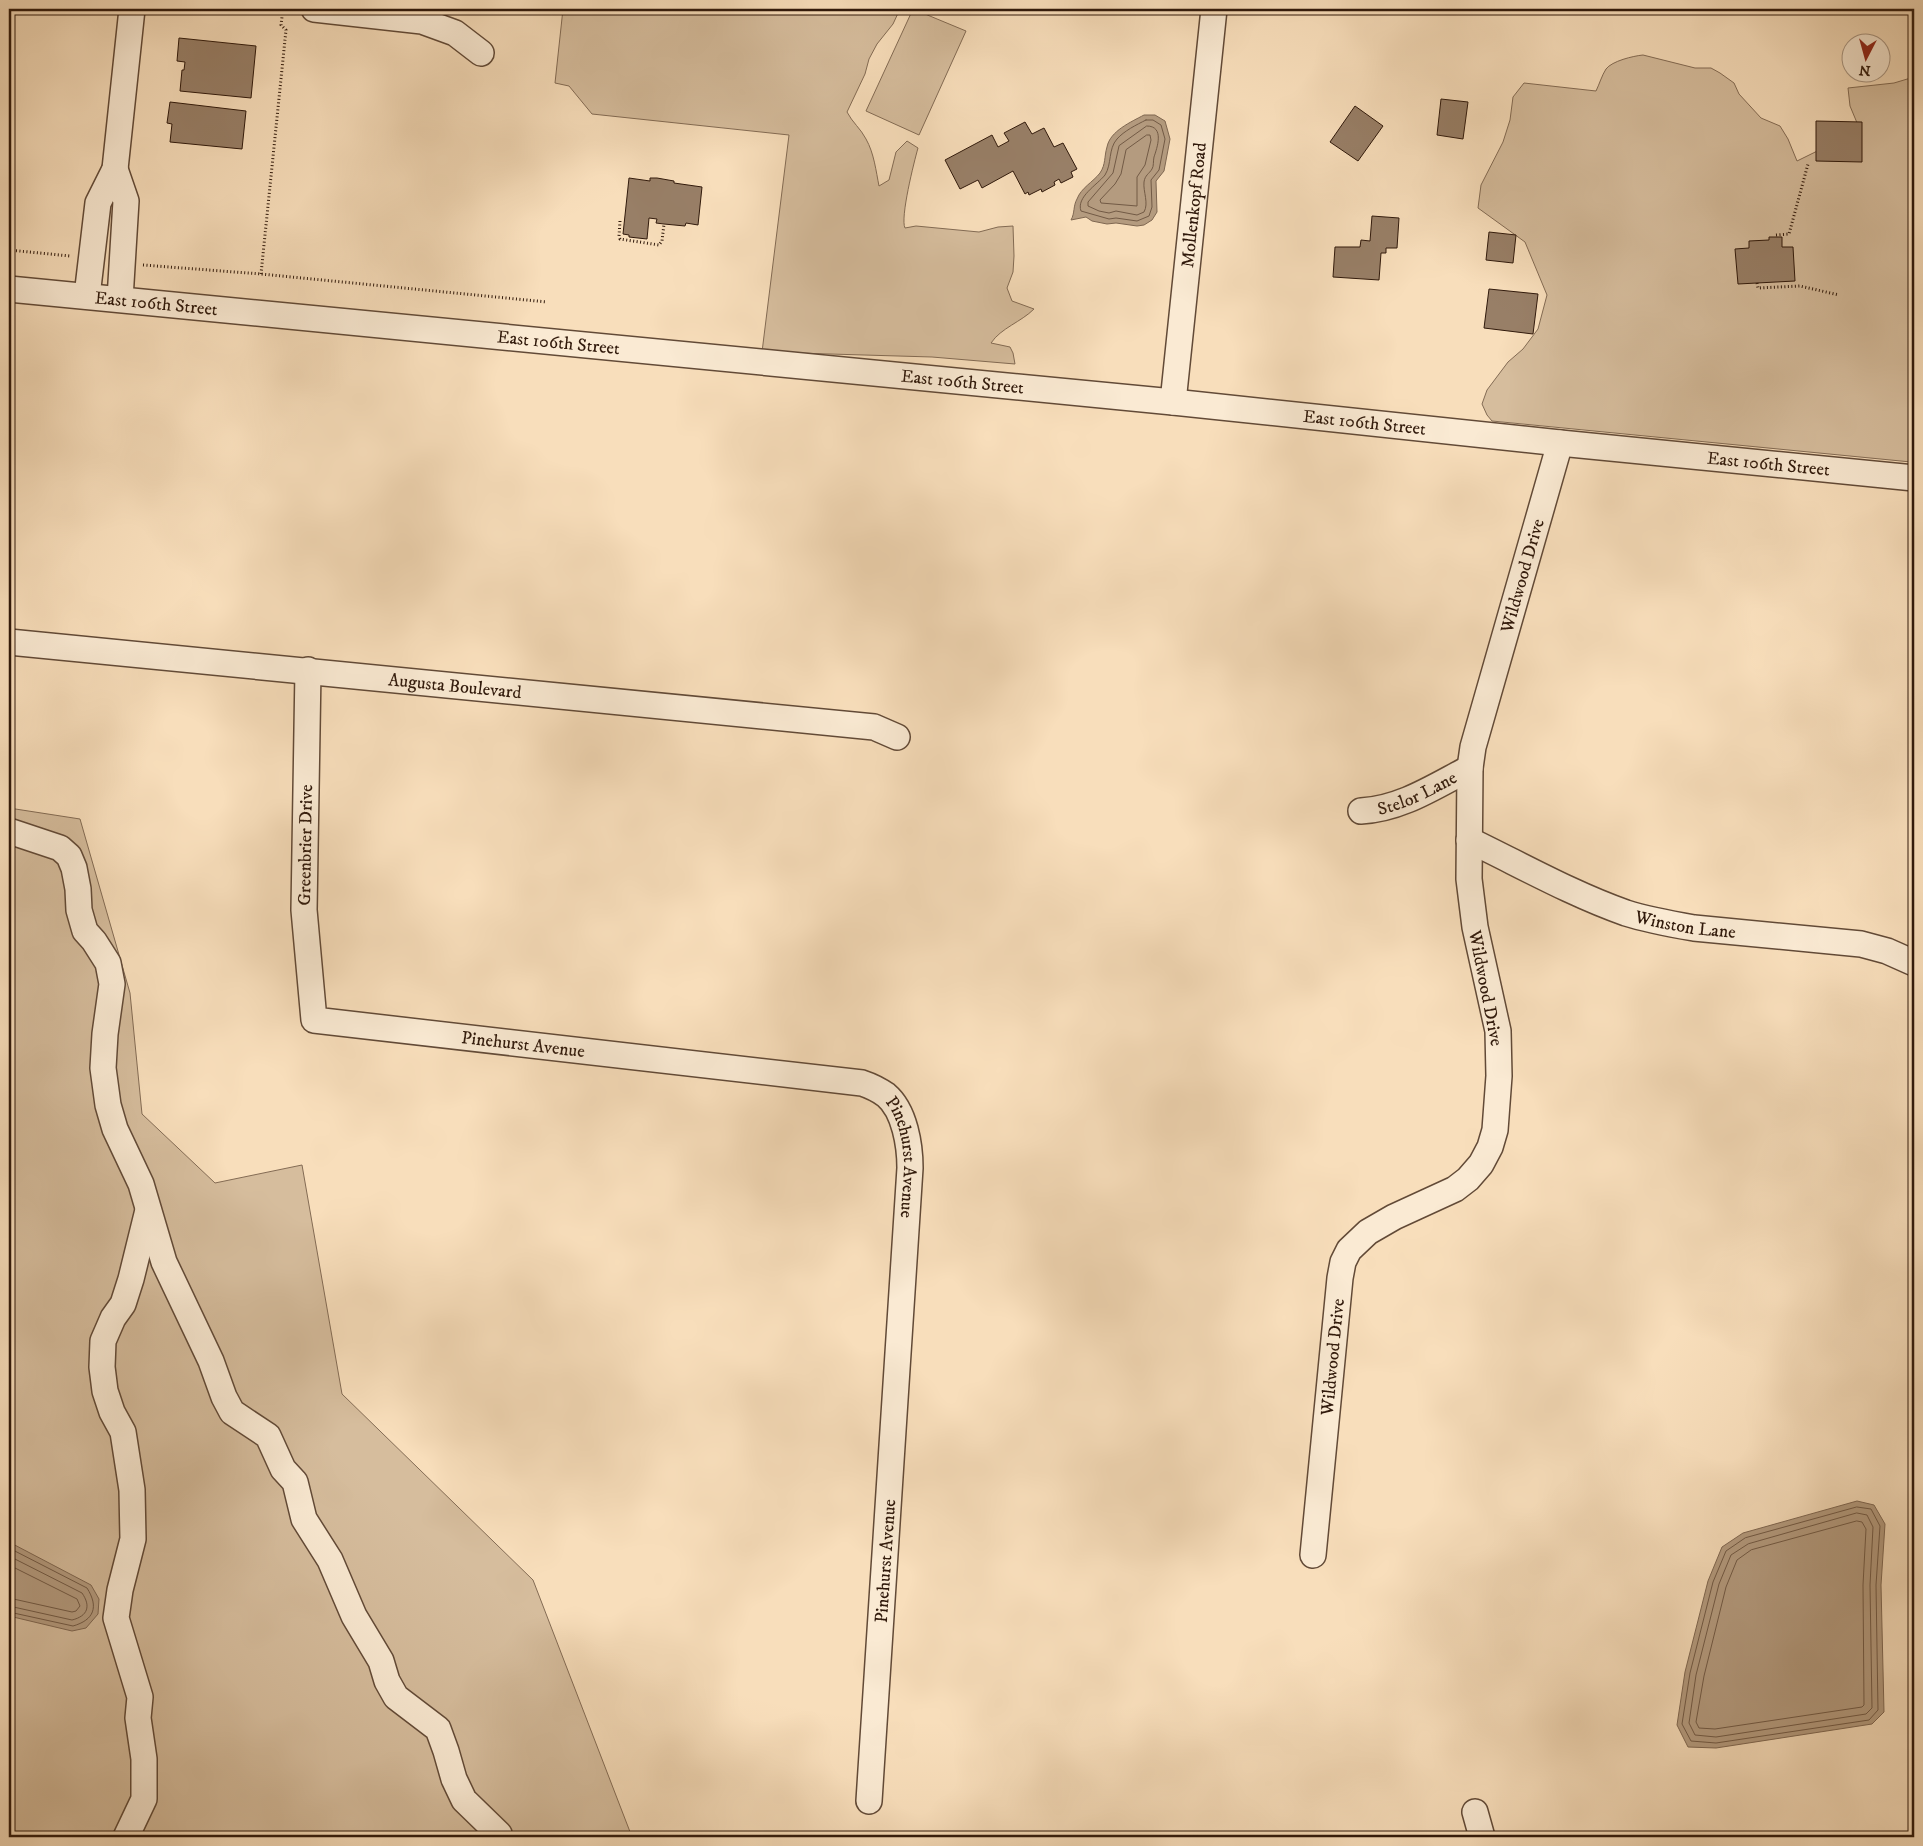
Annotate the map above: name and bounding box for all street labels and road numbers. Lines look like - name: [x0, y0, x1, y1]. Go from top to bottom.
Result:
- street label: Mollenkopf Road: [1177, 141, 1212, 269]
- street label: East 106th Street: [94, 287, 219, 321]
- street label: East 106th Street: [496, 326, 621, 360]
- street label: East 106th Street: [900, 366, 1025, 399]
- street label: East 106th Street: [1302, 406, 1427, 441]
- street label: East 106th Street: [1706, 448, 1831, 482]
- street label: Wildwood Drive: [1496, 516, 1550, 636]
- street label: Augusta Boulevard: [387, 669, 522, 704]
- street label: Stelor Lane: [1375, 767, 1461, 821]
- street label: Greenbrier Drive: [294, 784, 318, 906]
- street label: Winston Lane: [1632, 906, 1737, 944]
- street label: Wildwood Drive: [1463, 928, 1507, 1048]
- street label: Pinehurst Avenue: [460, 1027, 586, 1063]
- street label: Pinehurst Avenue: [880, 1092, 920, 1219]
- street label: Wildwood Drive: [1317, 1298, 1350, 1418]
- street label: Pinehurst Avenue: [871, 1498, 901, 1624]

